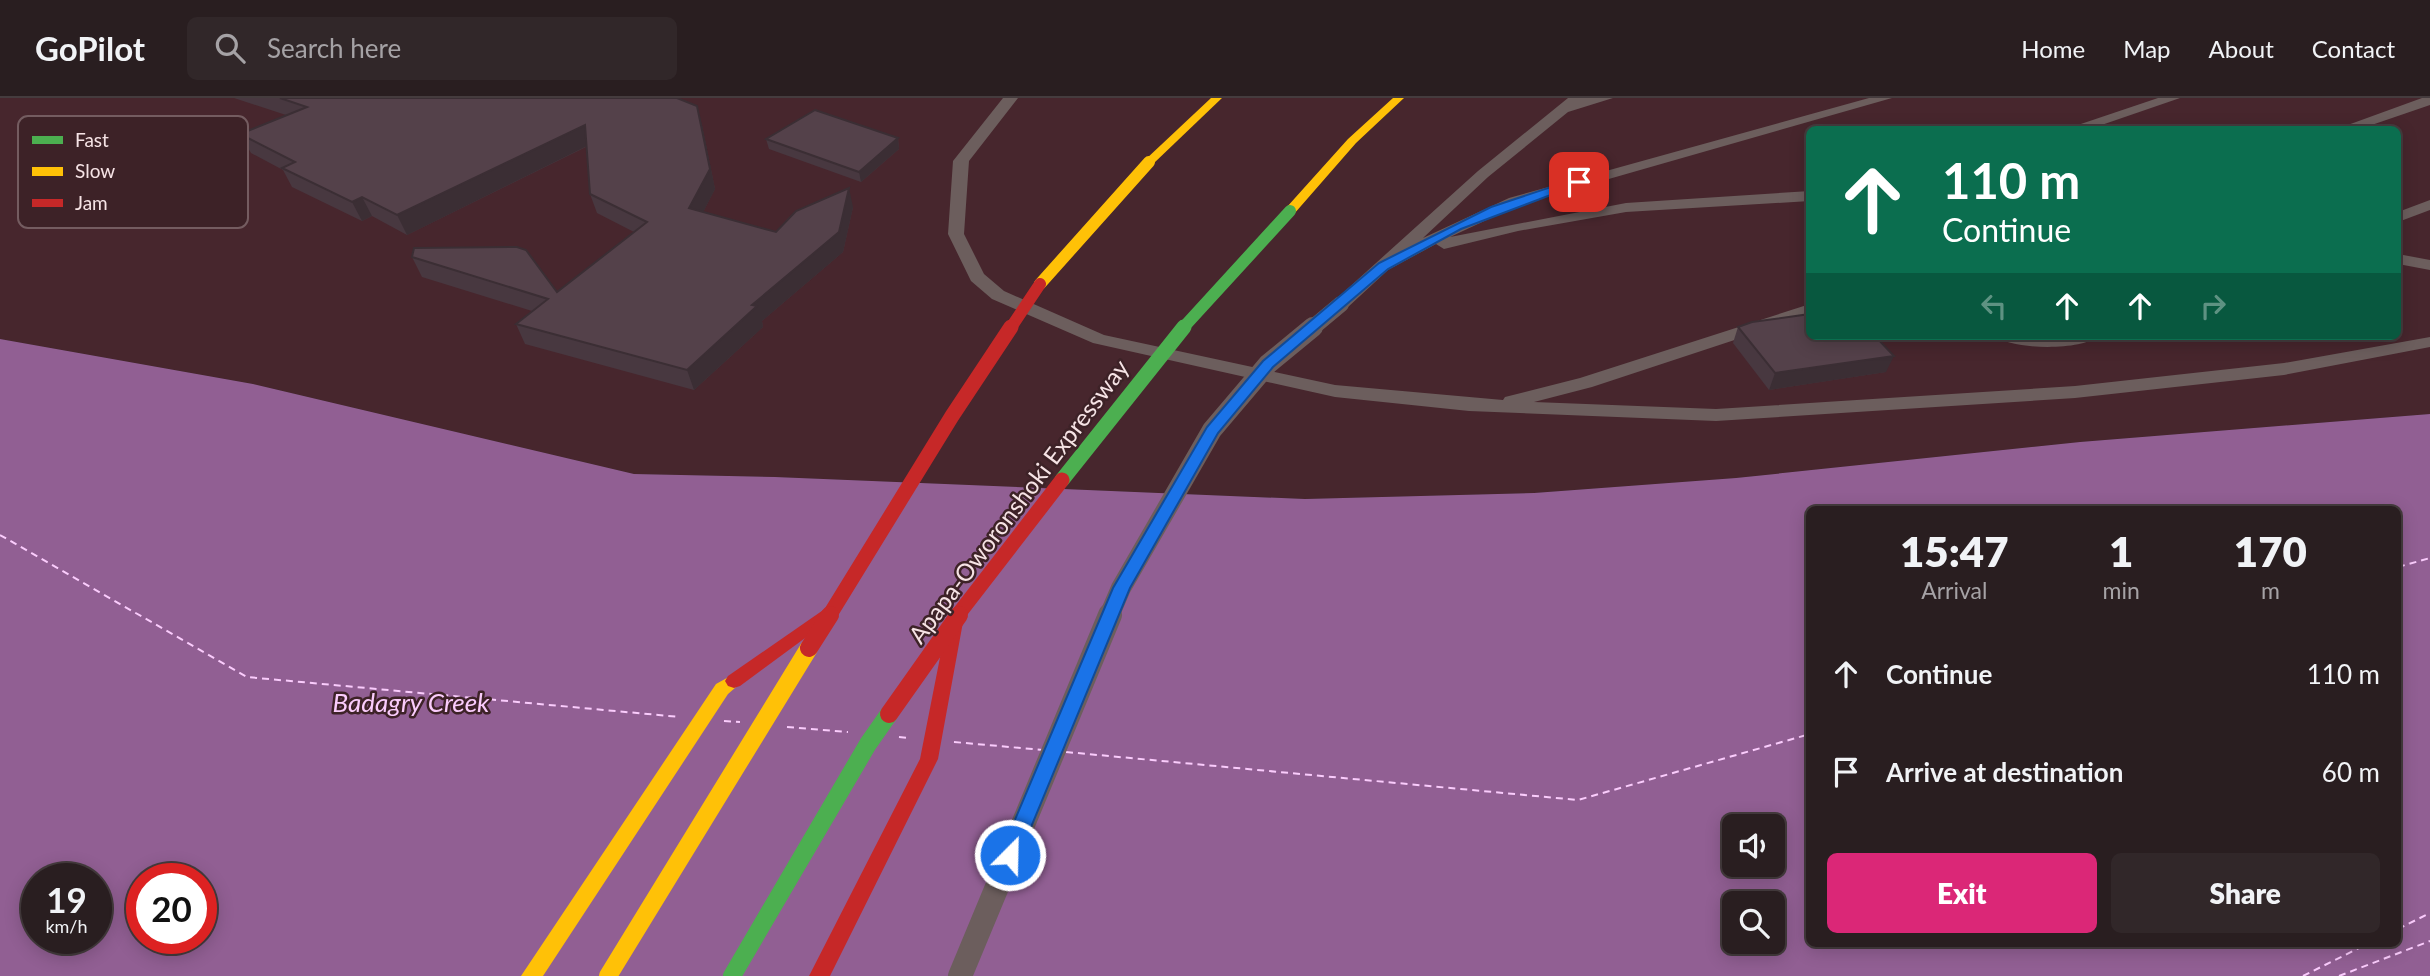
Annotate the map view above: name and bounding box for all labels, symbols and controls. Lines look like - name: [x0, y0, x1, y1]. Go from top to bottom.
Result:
- search box: [187, 17, 677, 80]
- text: GoPilot: [35, 28, 145, 68]
- icon: search: [211, 29, 249, 67]
- text: Search here: [267, 32, 401, 64]
- text: Home: [2021, 34, 2085, 63]
- text: Map: [2123, 34, 2171, 63]
- text: About: [2209, 34, 2274, 63]
- text: Contact: [2312, 34, 2395, 63]
- legend: [18, 116, 248, 228]
- text: Fast: [75, 128, 109, 151]
- text: 110 m: [1942, 151, 2080, 209]
- pin: [1549, 152, 1609, 212]
- icon: ahead: [1827, 154, 1918, 245]
- text: Slow: [75, 159, 115, 182]
- icon: arrive: [1560, 163, 1598, 201]
- text: Jam: [75, 191, 108, 214]
- text: Continue: [1942, 210, 2071, 249]
- icon: left: [1975, 287, 2013, 325]
- icon: ahead: [2048, 287, 2086, 325]
- icon: ahead: [2121, 287, 2159, 325]
- icon: right: [2194, 287, 2232, 325]
- street label: Apapa-Oworonshoki Expressway: [902, 353, 1135, 649]
- text: 15:47: [1900, 526, 2009, 576]
- text: 1: [2109, 526, 2133, 576]
- text: 170: [2234, 526, 2307, 576]
- text: Arrival: [1921, 576, 1987, 604]
- text: min: [2103, 576, 2140, 604]
- text: m: [2261, 576, 2280, 604]
- icon: ahead: [1827, 655, 1865, 693]
- text: Continue: [1886, 658, 1992, 690]
- text: 110 m: [2307, 658, 2380, 690]
- water label: Badagry Creek: [333, 686, 490, 718]
- icon: arrive: [1827, 753, 1865, 791]
- text: Arrive at destination: [1886, 756, 2123, 788]
- text: 60 m: [2322, 756, 2380, 788]
- map controls: [1722, 814, 1785, 954]
- button: sound: [1722, 814, 1785, 877]
- position arrow: [973, 818, 1047, 892]
- button: Exit: [1827, 853, 2097, 933]
- button: Share: [2111, 853, 2380, 933]
- speed limit sign: 20: [126, 863, 217, 954]
- text: 19: [46, 878, 87, 920]
- button: search: [1722, 891, 1785, 954]
- text: km/h: [45, 915, 88, 937]

